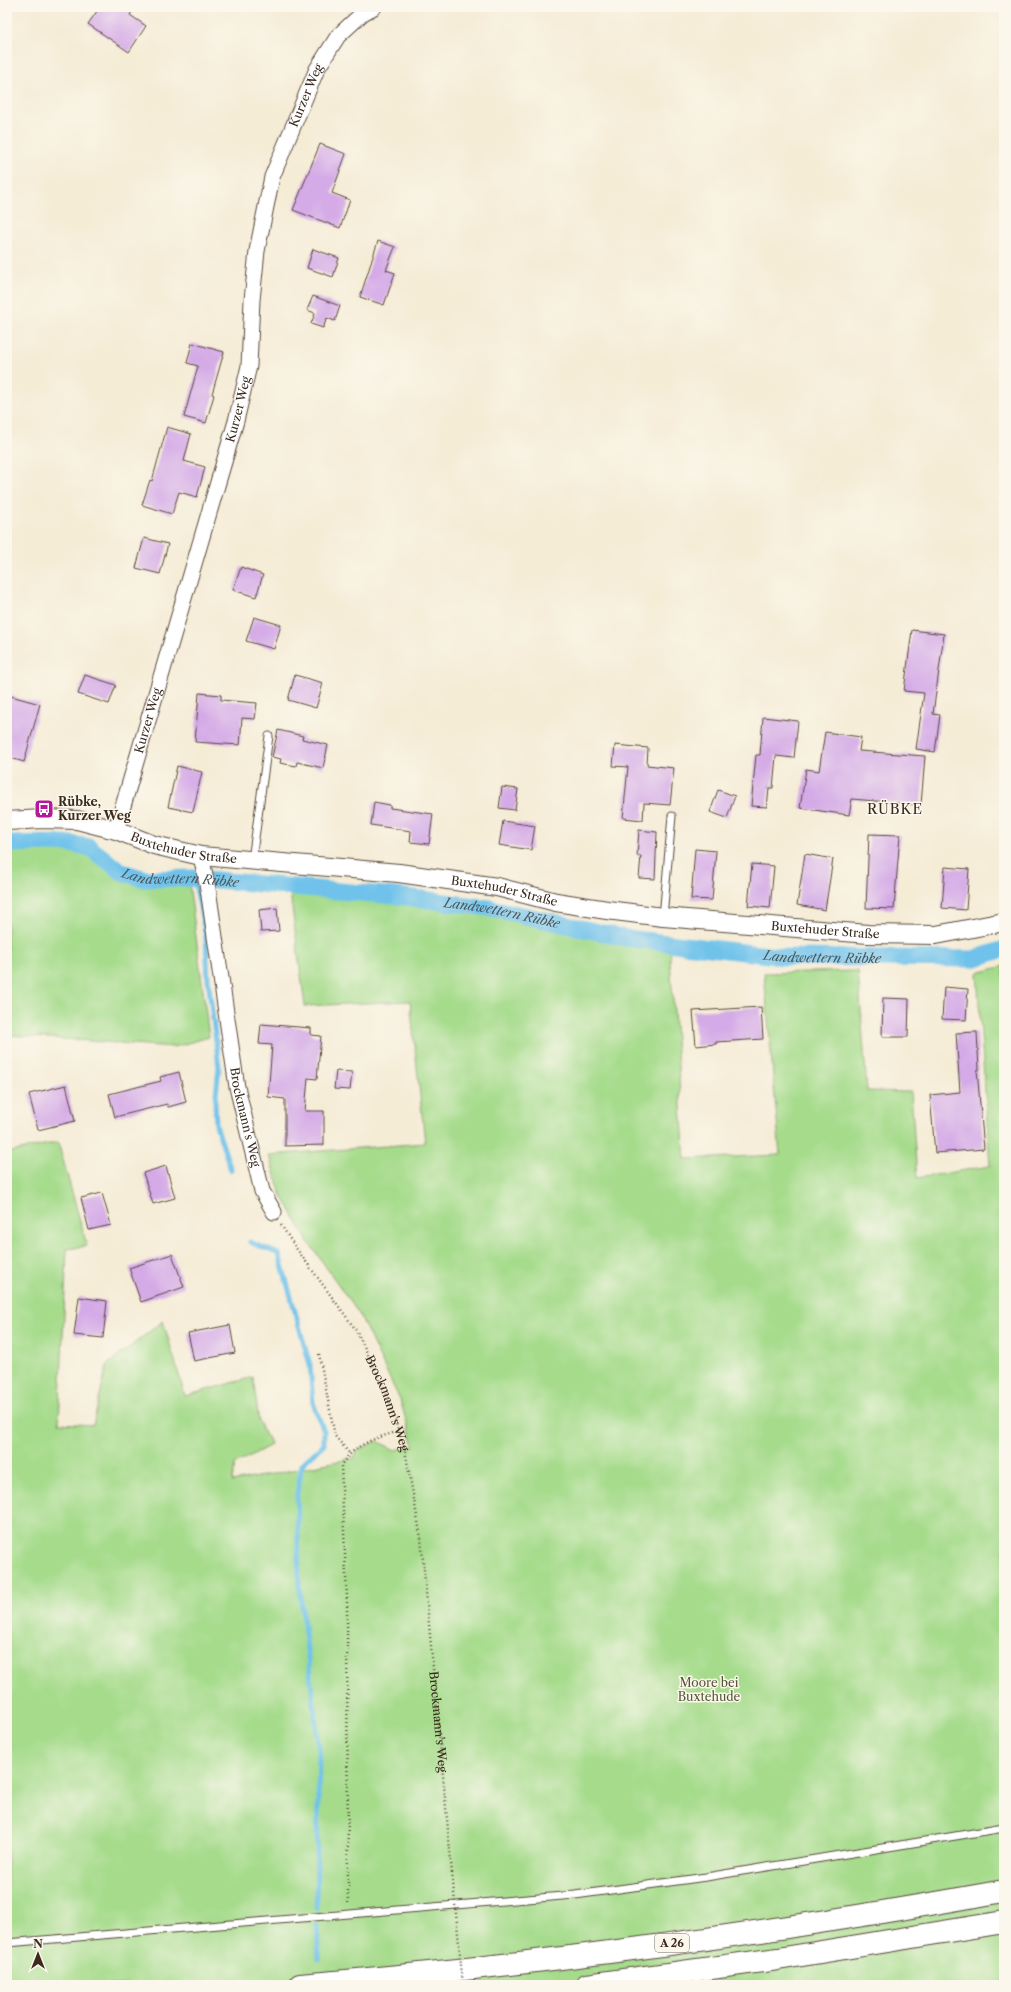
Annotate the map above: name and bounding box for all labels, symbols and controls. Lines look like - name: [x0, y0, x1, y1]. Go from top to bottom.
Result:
- street label: Kurzer Weg: [286, 60, 326, 129]
- street label: Kurzer Weg: [222, 374, 253, 444]
- street label: Kurzer Weg: [131, 685, 164, 755]
- place label: Rübke, Kurzer Weg: [58, 794, 132, 823]
- bus stop icon: Rübke, Kurzer Weg: [33, 798, 55, 820]
- district label: RÜBKE: [867, 800, 923, 818]
- street label: Buxtehuder Straße: [129, 829, 238, 866]
- water label: Landwettern Rübke: [119, 864, 240, 890]
- street label: Buxtehuder Straße: [450, 873, 559, 909]
- water label: Landwettern Rübke: [442, 894, 562, 931]
- street label: Buxtehuder Straße: [771, 918, 880, 941]
- water label: Landwettern Rübke: [762, 946, 882, 966]
- street label: Brockmann's Weg: [227, 1066, 264, 1169]
- street label: Brockmann's Weg: [362, 1353, 413, 1454]
- street label: Brockmann's Weg: [426, 1670, 451, 1774]
- park label: Moore bei Buxtehude: [678, 1675, 741, 1704]
- north arrow: [18, 1934, 58, 1974]
- road number: A 26: [655, 1934, 689, 1952]
- text: N: [33, 1937, 43, 1951]

